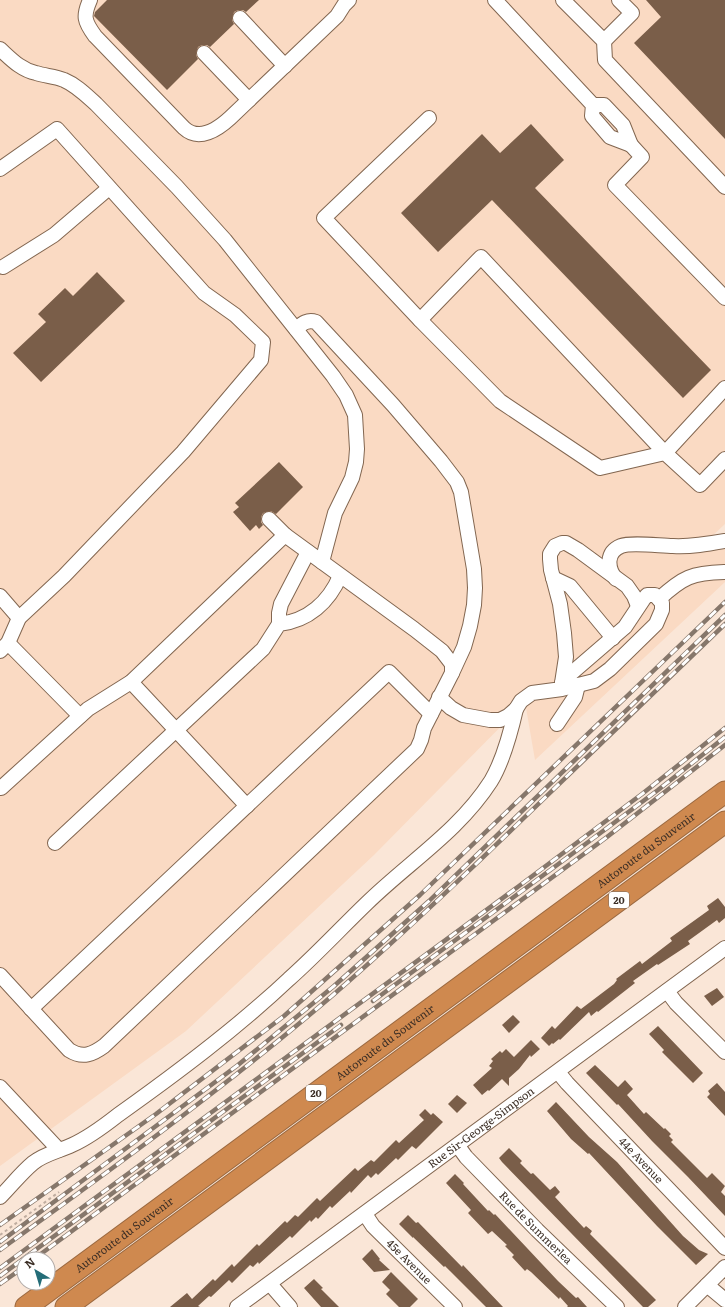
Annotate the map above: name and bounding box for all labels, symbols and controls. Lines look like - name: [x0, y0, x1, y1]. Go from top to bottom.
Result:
- street label: Autoroute du Souvenir: [593, 807, 699, 891]
- road number: 20: [609, 892, 629, 908]
- street label: Autoroute du Souvenir: [332, 999, 438, 1083]
- street label: Rue Sir-George-Simpson: [424, 1082, 537, 1171]
- road number: 20: [306, 1085, 326, 1101]
- street label: 44e Avenue: [615, 1133, 668, 1186]
- street label: Rue de Summerlea: [496, 1187, 577, 1267]
- street label: Autoroute du Souvenir: [71, 1192, 177, 1276]
- street label: 45e Avenue: [383, 1235, 436, 1287]
- north arrow: [16, 1251, 56, 1291]
- text: N: [21, 1253, 38, 1271]

